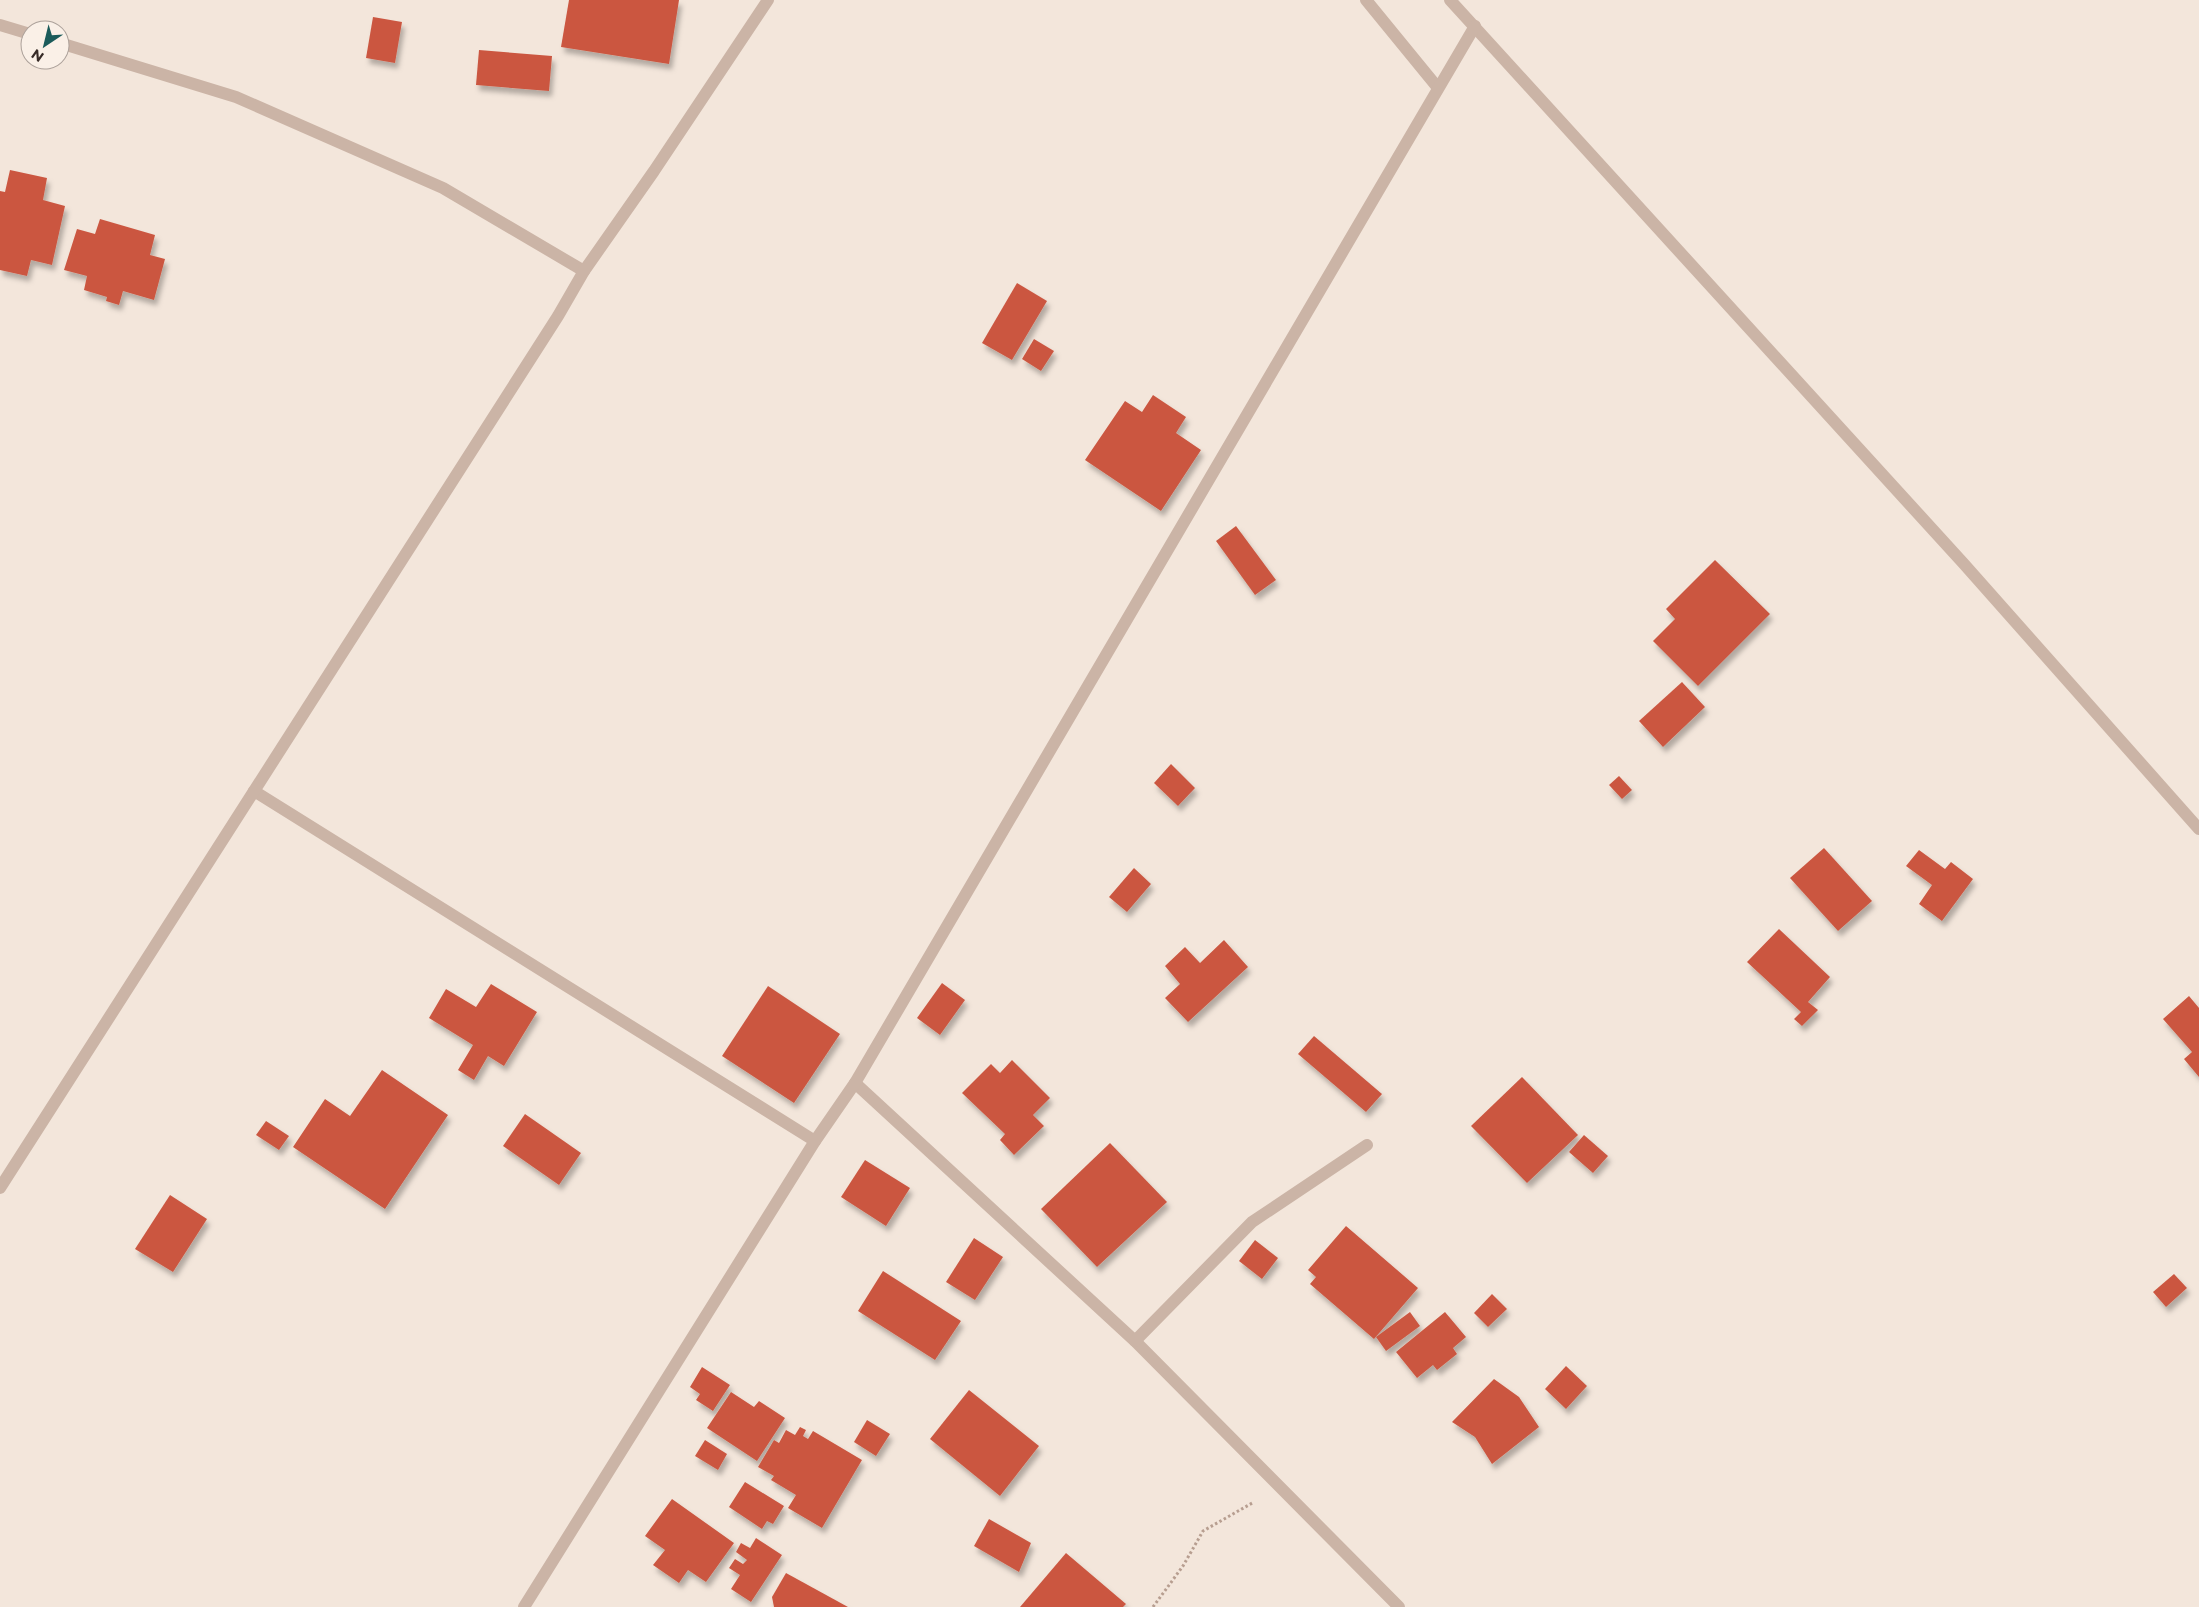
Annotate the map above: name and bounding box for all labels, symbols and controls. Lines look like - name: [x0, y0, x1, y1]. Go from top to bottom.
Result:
- north arrow: [20, 20, 70, 70]
- text: N: [28, 45, 47, 66]

